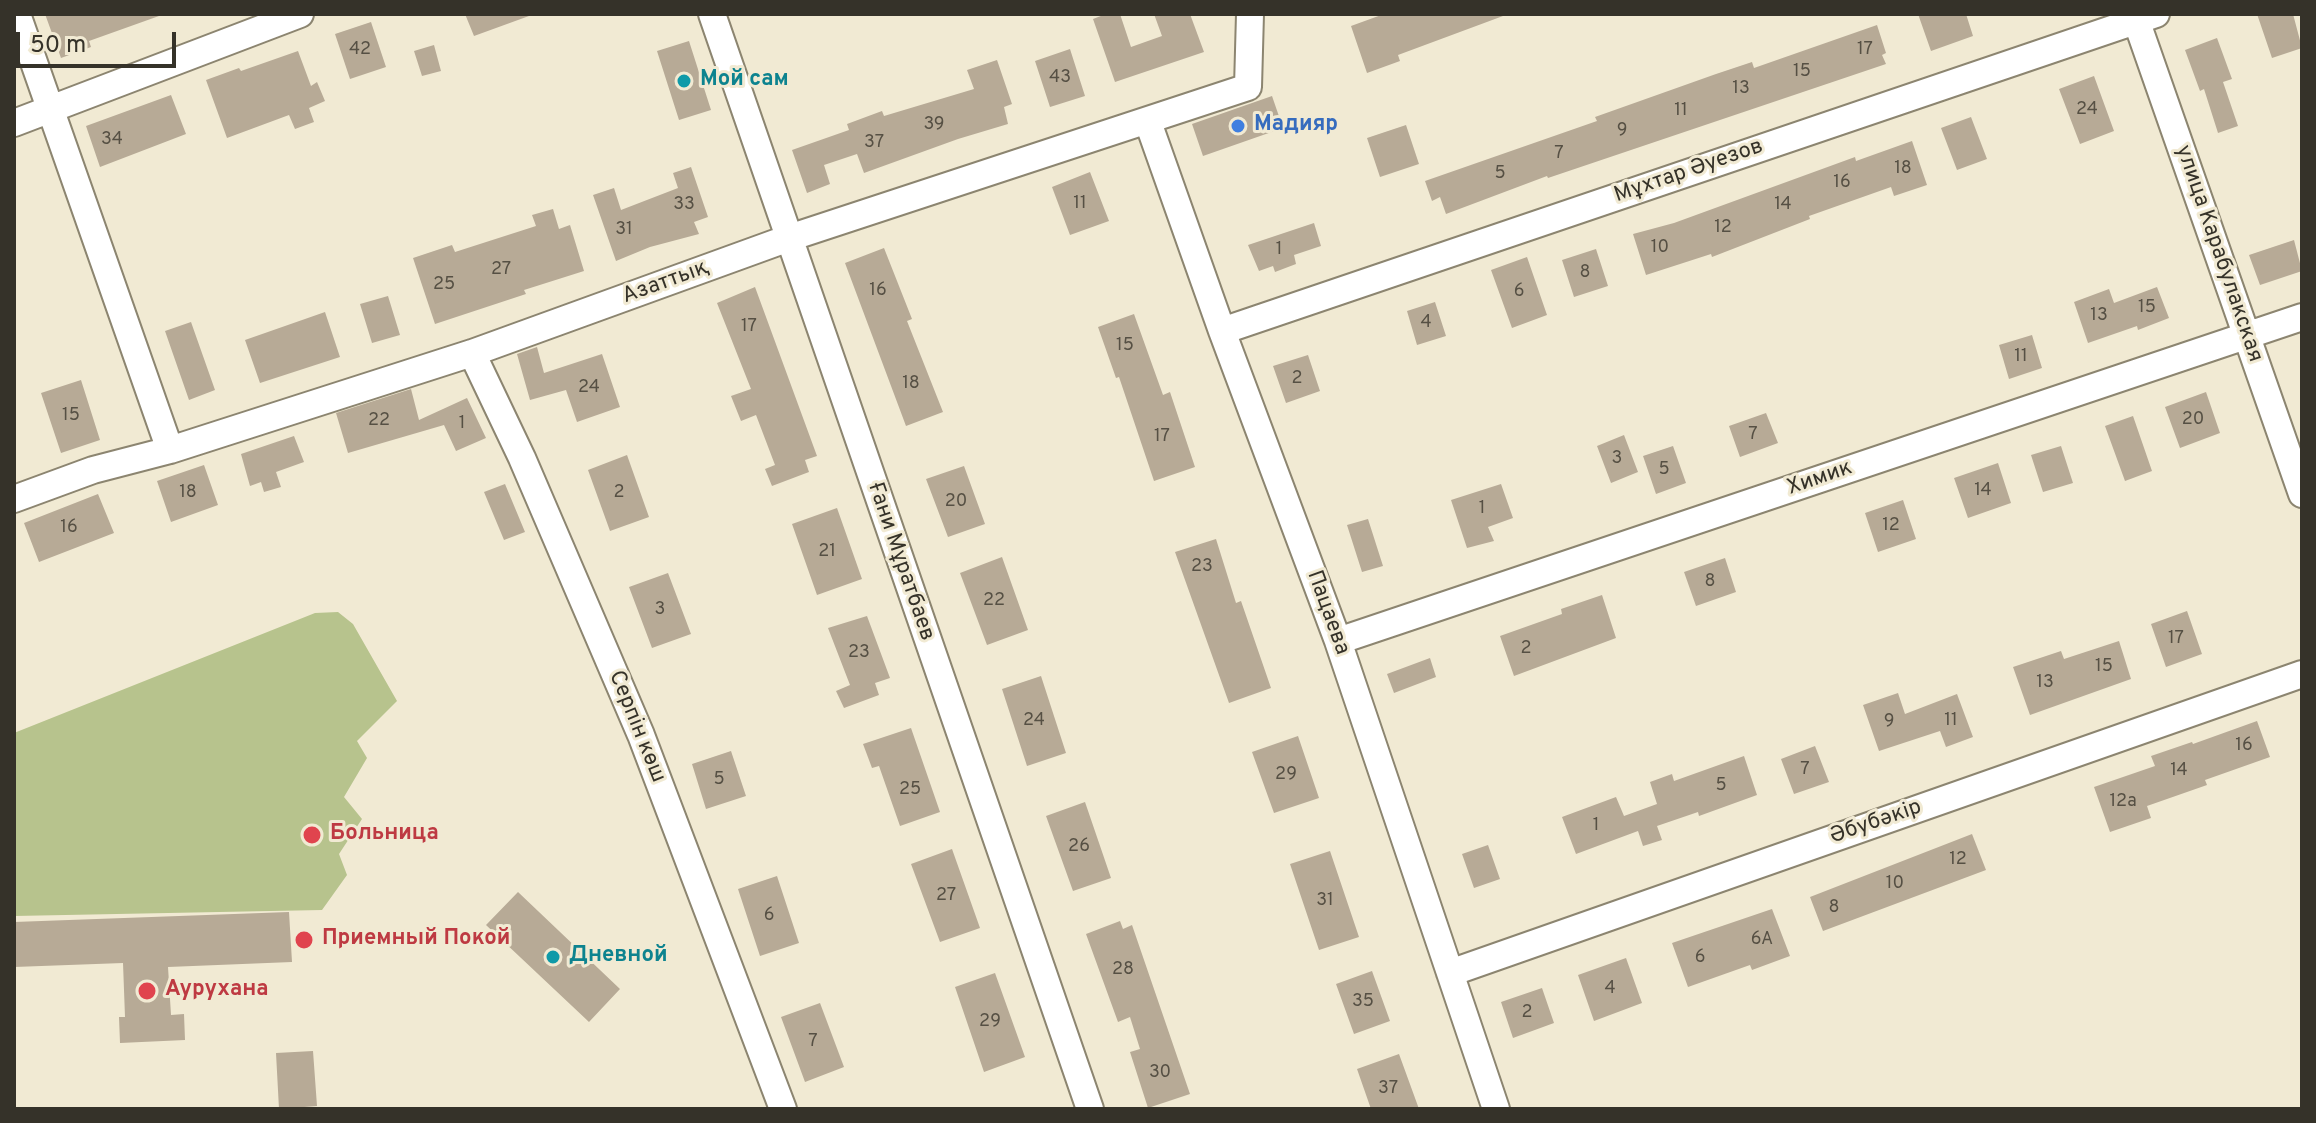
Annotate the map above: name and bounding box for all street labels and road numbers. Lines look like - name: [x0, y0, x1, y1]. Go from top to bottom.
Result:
- street label: Мұхтар Әуезов: [1611, 134, 1767, 210]
- street label: улица Карабулакская: [2168, 142, 2268, 366]
- street label: Азаттық: [619, 255, 713, 311]
- street label: Химик: [1784, 456, 1856, 502]
- street label: Ғани Мұратбаев: [861, 479, 939, 645]
- street label: Пацаева: [1300, 567, 1354, 659]
- street label: Серпін көш: [602, 667, 670, 787]
- street label: Әбубәкір: [1827, 795, 1925, 851]

